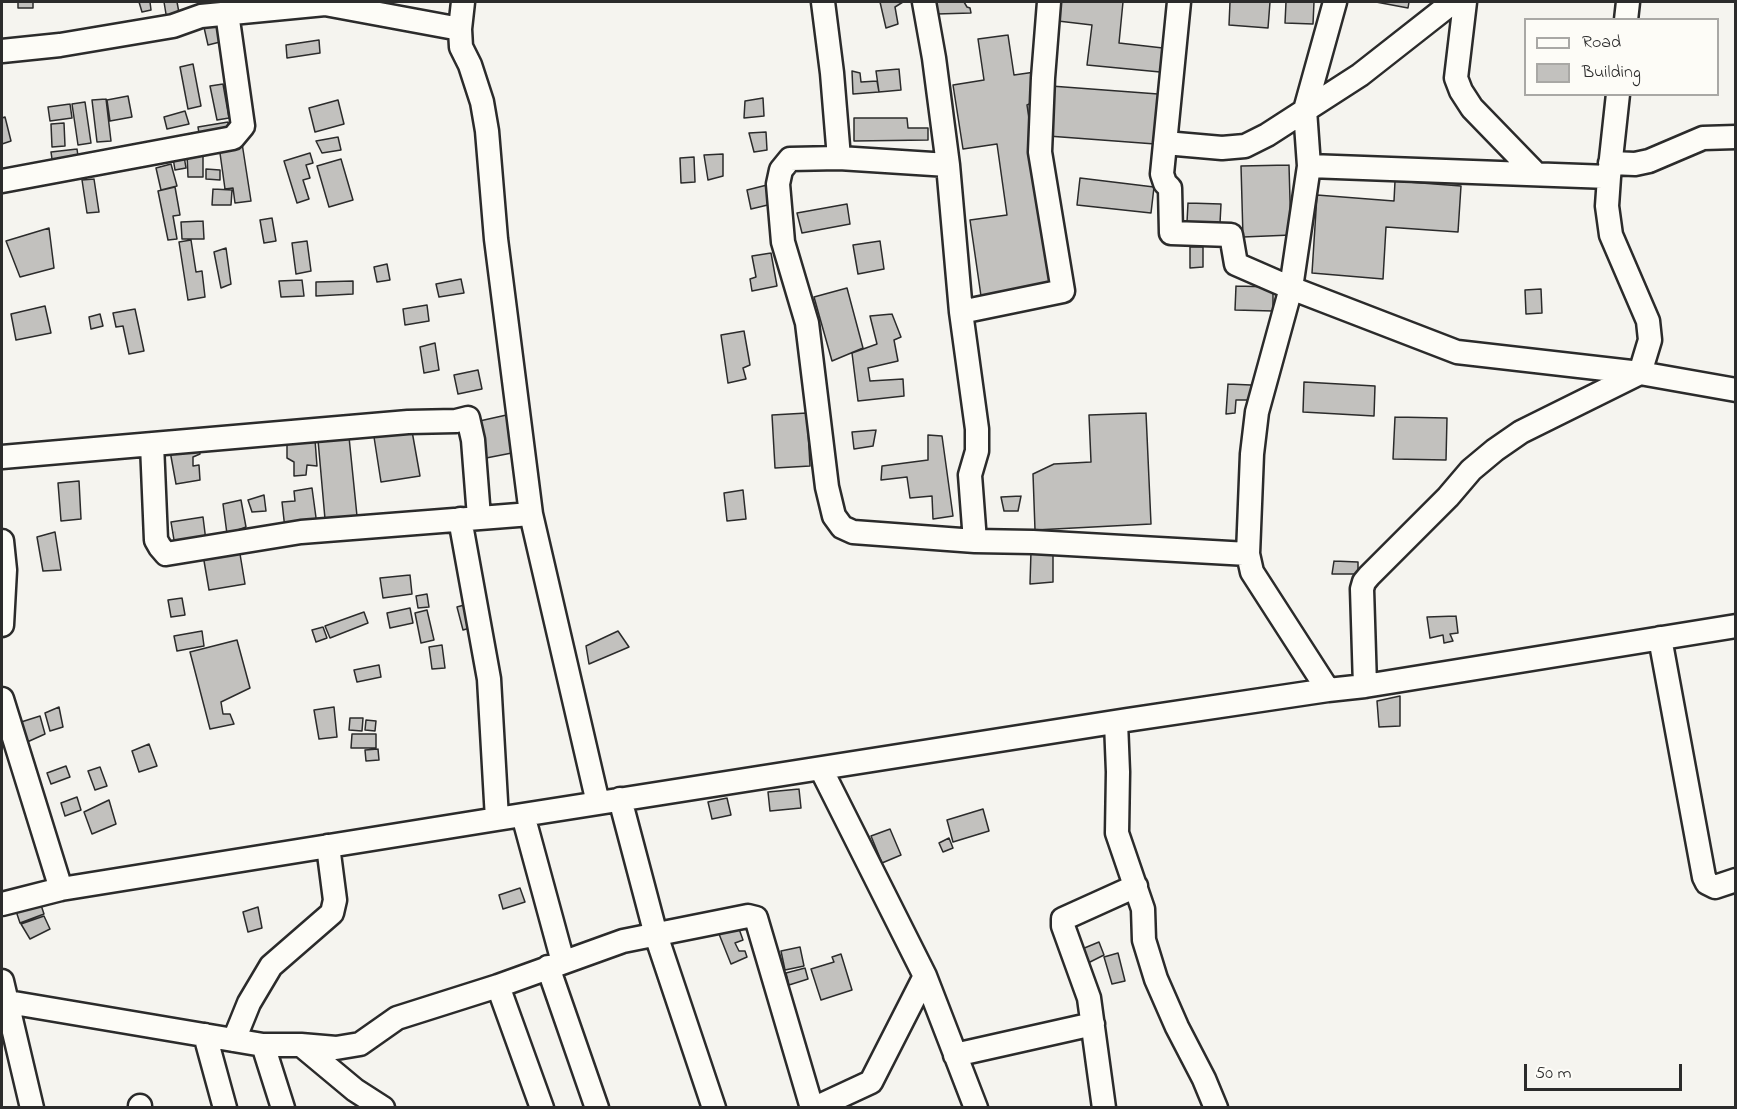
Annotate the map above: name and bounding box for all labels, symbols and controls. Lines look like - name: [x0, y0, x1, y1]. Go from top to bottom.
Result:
- legend: [1524, 18, 1719, 96]
- text: Road: [1582, 30, 1621, 56]
- text: Building: [1582, 60, 1641, 86]
- scale bar: [1527, 1052, 1684, 1090]
- text: 50 m: [1535, 1061, 1572, 1087]

